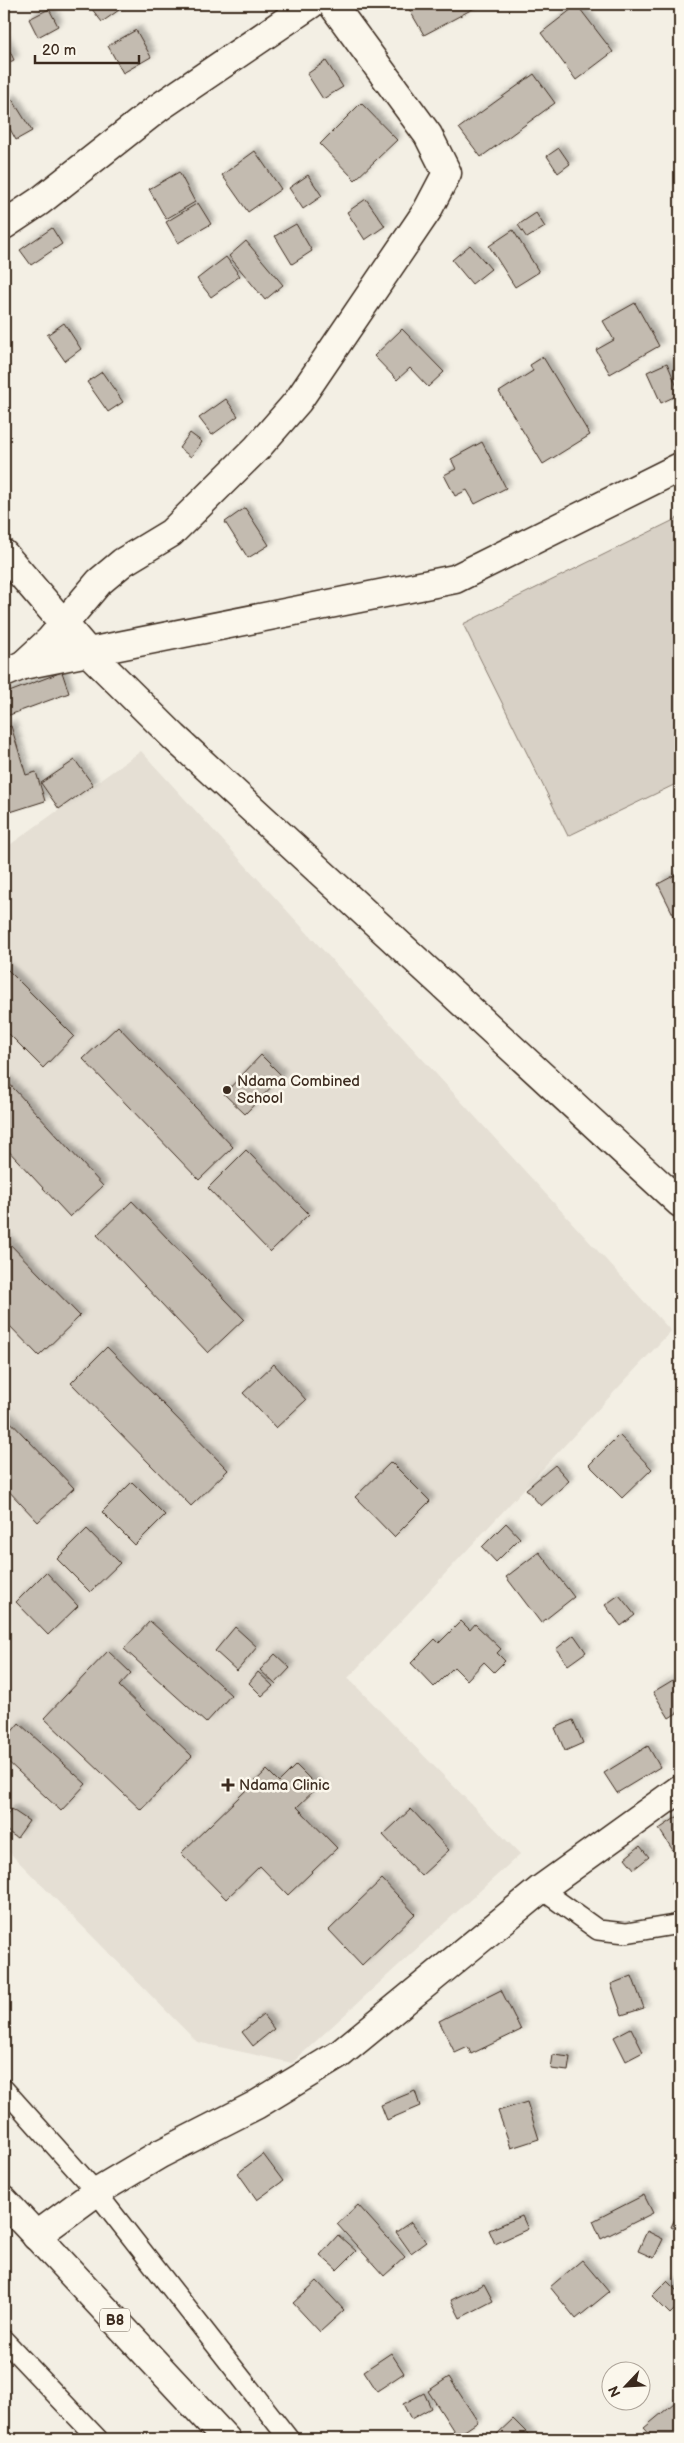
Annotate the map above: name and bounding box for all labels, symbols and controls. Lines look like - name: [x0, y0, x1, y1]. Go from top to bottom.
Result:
- scale bar: [35, 32, 139, 64]
- text: 20 m: [42, 41, 76, 60]
- place label: Ndama Combined School: [237, 1072, 360, 1108]
- marker: Ndama Combined School: [221, 1084, 233, 1096]
- place label: Ndama Clinic: [239, 1776, 330, 1795]
- marker: Ndama Clinic: [221, 1778, 235, 1792]
- road number: B8: [100, 2308, 130, 2332]
- north arrow: [602, 2360, 652, 2410]
- text: N: [605, 2383, 625, 2400]

